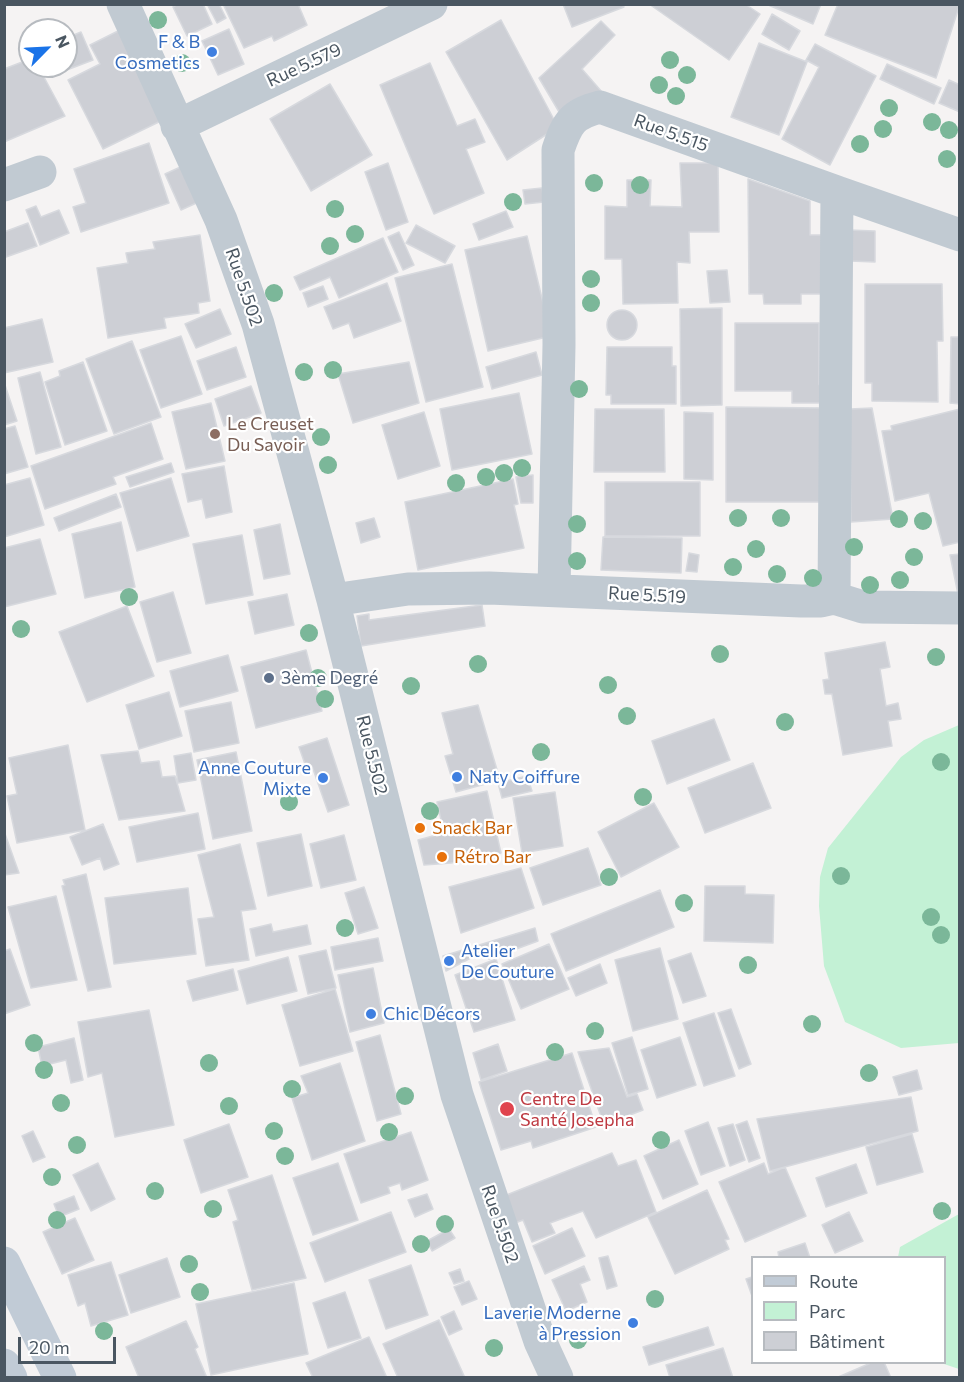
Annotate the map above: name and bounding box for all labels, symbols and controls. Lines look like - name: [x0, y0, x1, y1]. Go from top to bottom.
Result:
- north arrow: [18, 18, 78, 78]
- place label: F & B Cosmetics: [115, 31, 200, 74]
- text: N: [52, 32, 74, 51]
- street label: Rue 5.579: [263, 38, 345, 92]
- marker: F & B Cosmetics: [205, 45, 219, 59]
- street label: Rue 5.515: [631, 110, 711, 156]
- street label: Rue 5.502: [221, 245, 267, 329]
- place label: Le Creuset Du Savoir: [227, 413, 314, 456]
- marker: Le Creuset Du Savoir: [208, 427, 222, 441]
- street label: Rue 5.519: [607, 582, 687, 608]
- place label: 3ème Degré: [281, 667, 378, 689]
- marker: 3ème Degré: [262, 671, 276, 685]
- street label: Rue 5.502: [352, 713, 392, 797]
- place label: Anne Couture Mixte: [198, 757, 311, 800]
- place label: Naty Coiffure: [469, 766, 580, 788]
- marker: Naty Coiffure: [450, 770, 464, 784]
- marker: Anne Couture Mixte: [316, 771, 330, 785]
- place label: Snack Bar: [432, 817, 513, 839]
- marker: Snack Bar: [413, 821, 427, 835]
- place label: Rétro Bar: [454, 846, 532, 868]
- marker: Rétro Bar: [435, 850, 449, 864]
- place label: Atelier De Couture: [461, 940, 554, 982]
- marker: Atelier De Couture: [442, 954, 456, 968]
- place label: Chic Décors: [383, 1003, 480, 1025]
- marker: Chic Décors: [364, 1007, 378, 1021]
- place label: Centre De Santé Josepha: [520, 1088, 634, 1130]
- marker: Centre De Santé Josepha: [498, 1100, 516, 1118]
- street label: Rue 5.502: [477, 1182, 523, 1266]
- legend: [751, 1256, 946, 1364]
- text: Route: [809, 1270, 858, 1292]
- text: Parc: [809, 1300, 846, 1322]
- place label: Laverie Moderne à Pression: [483, 1302, 621, 1344]
- marker: Laverie Moderne à Pression: [626, 1316, 640, 1330]
- scale bar: [21, 1325, 118, 1363]
- text: Bâtiment: [809, 1330, 885, 1352]
- text: 20 m: [29, 1336, 70, 1358]

